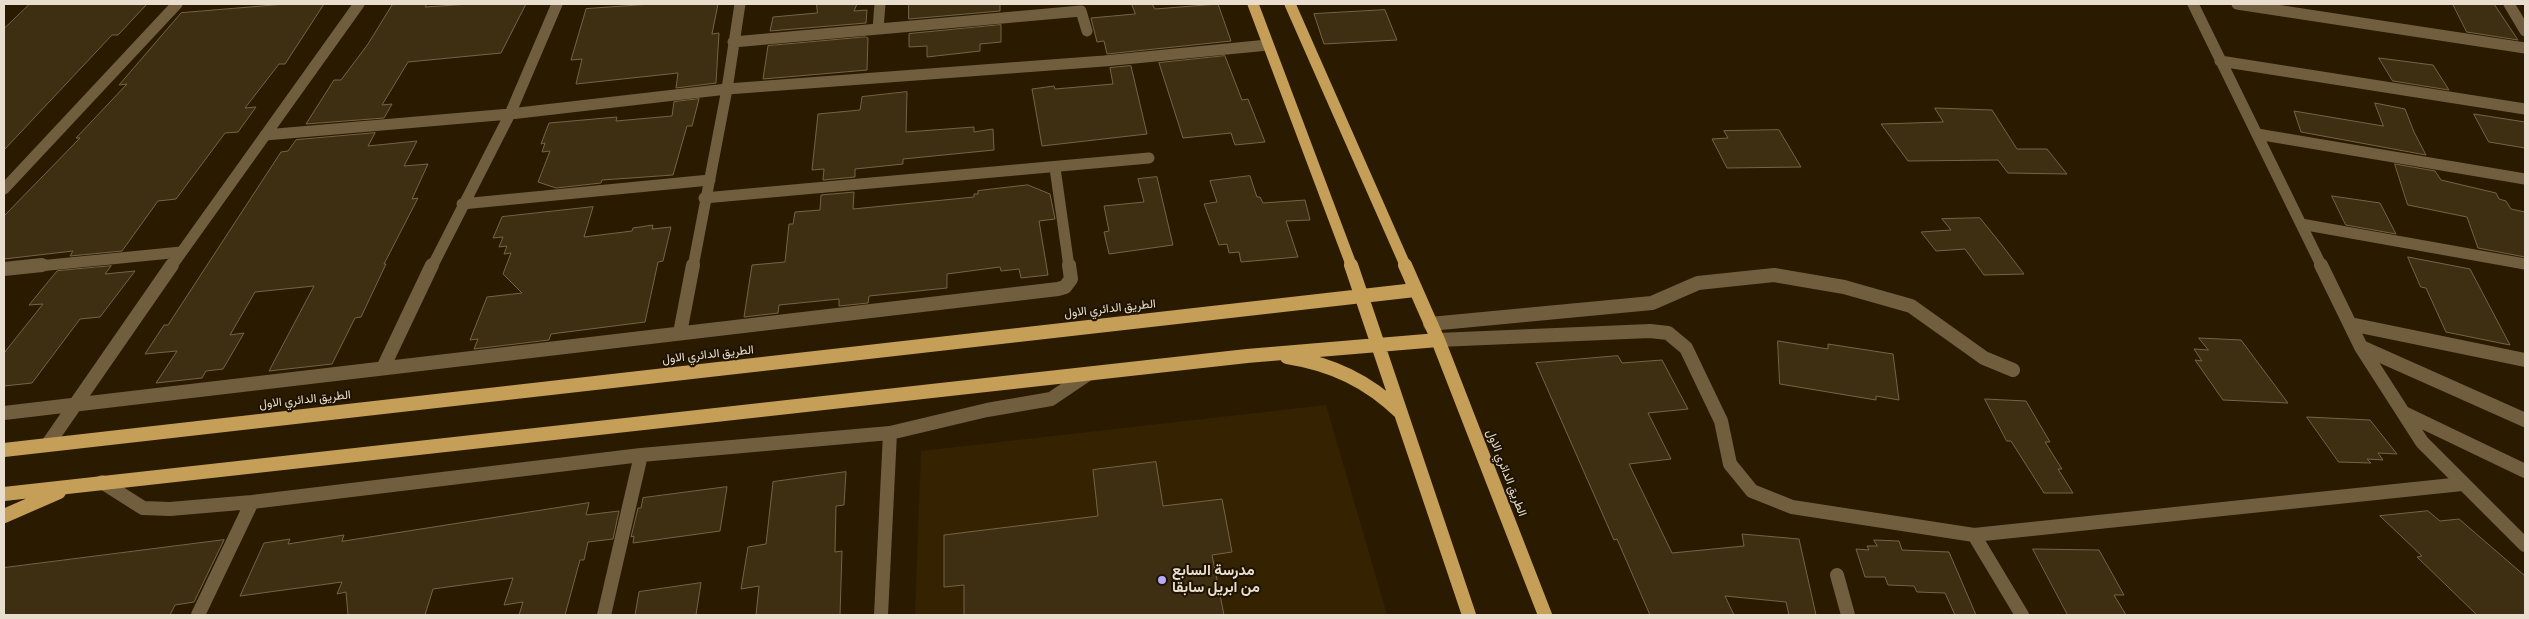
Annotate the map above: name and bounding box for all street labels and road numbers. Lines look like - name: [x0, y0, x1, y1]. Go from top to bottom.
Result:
- street label: الطريق الدائري الاول: [1063, 297, 1157, 321]
- street label: الطريق الدائري الاول: [661, 343, 755, 367]
- street label: الطريق الدائري الاول: [258, 388, 352, 412]
- street label: الطريق الدائري الاول: [1483, 427, 1529, 519]

